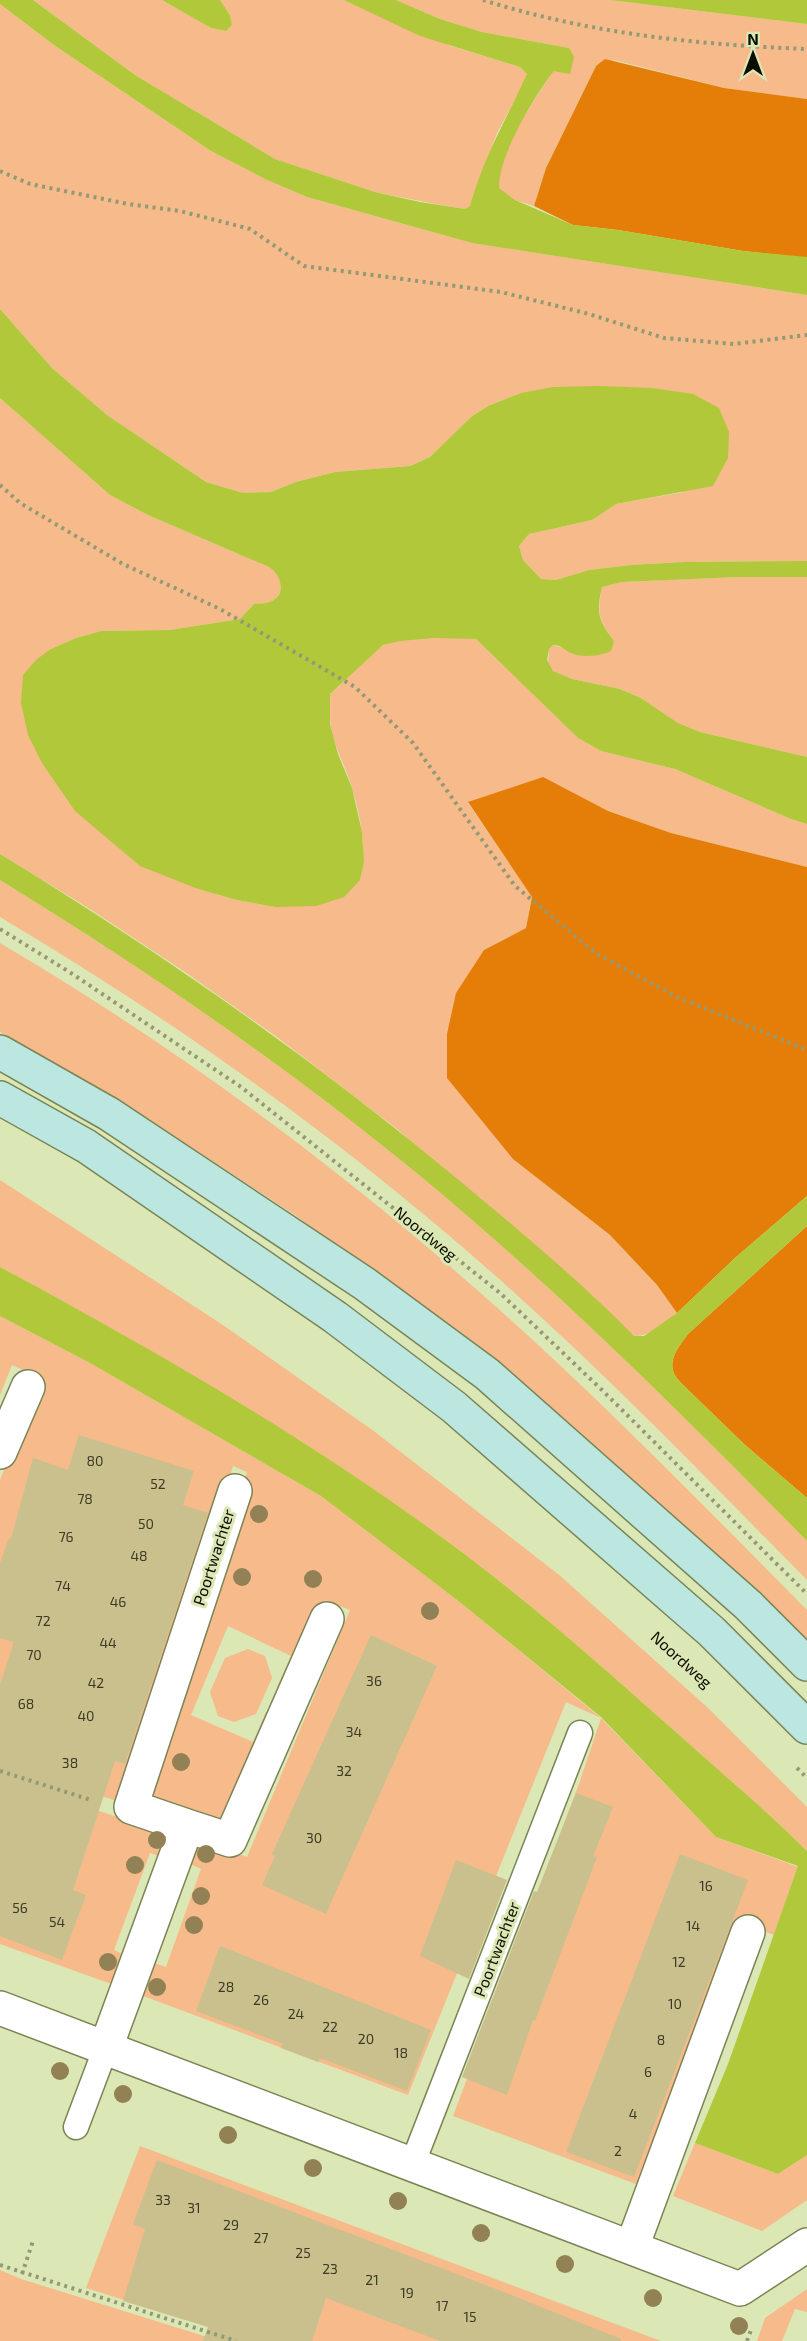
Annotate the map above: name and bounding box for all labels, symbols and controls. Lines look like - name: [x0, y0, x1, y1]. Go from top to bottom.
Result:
- north arrow: [723, 24, 783, 84]
- text: N: [747, 29, 759, 48]
- street label: Noordweg: [391, 1202, 461, 1264]
- house number: 80: [87, 1452, 103, 1469]
- house number: 52: [150, 1475, 166, 1492]
- house number: 78: [77, 1490, 93, 1507]
- street label: Poortwachter: [188, 1506, 238, 1608]
- house number: 50: [138, 1515, 154, 1532]
- house number: 76: [58, 1528, 74, 1545]
- house number: 48: [130, 1547, 148, 1564]
- house number: 74: [55, 1577, 71, 1594]
- house number: 46: [110, 1593, 126, 1610]
- house number: 72: [35, 1612, 51, 1629]
- street label: Noordweg: [648, 1627, 716, 1691]
- house number: 44: [99, 1634, 117, 1651]
- house number: 70: [26, 1646, 42, 1663]
- house number: 36: [366, 1672, 382, 1689]
- house number: 42: [88, 1674, 104, 1691]
- house number: 68: [18, 1695, 34, 1712]
- house number: 40: [77, 1707, 95, 1724]
- house number: 34: [346, 1723, 362, 1740]
- house number: 38: [62, 1754, 78, 1771]
- house number: 32: [336, 1762, 352, 1779]
- house number: 30: [306, 1829, 322, 1846]
- house number: 16: [699, 1877, 713, 1894]
- street label: Poortwachter: [469, 1898, 523, 1999]
- house number: 56: [12, 1899, 28, 1916]
- house number: 54: [49, 1913, 65, 1930]
- house number: 14: [686, 1917, 700, 1934]
- house number: 12: [672, 1953, 686, 1970]
- house number: 28: [218, 1978, 234, 1995]
- house number: 26: [253, 1991, 269, 2008]
- house number: 10: [668, 1995, 682, 2012]
- house number: 24: [288, 2005, 304, 2022]
- house number: 22: [322, 2018, 338, 2035]
- house number: 20: [358, 2030, 374, 2047]
- house number: 8: [657, 2031, 665, 2048]
- house number: 18: [394, 2044, 408, 2061]
- house number: 6: [644, 2063, 652, 2080]
- house number: 4: [629, 2105, 637, 2122]
- house number: 2: [614, 2142, 622, 2159]
- house number: 33: [155, 2191, 171, 2208]
- house number: 31: [187, 2199, 201, 2216]
- house number: 29: [223, 2216, 239, 2233]
- house number: 27: [253, 2229, 269, 2246]
- house number: 25: [295, 2244, 311, 2261]
- house number: 23: [322, 2260, 338, 2277]
- house number: 21: [365, 2271, 379, 2288]
- house number: 19: [400, 2284, 414, 2301]
- house number: 17: [436, 2297, 448, 2314]
- house number: 15: [463, 2308, 477, 2325]

